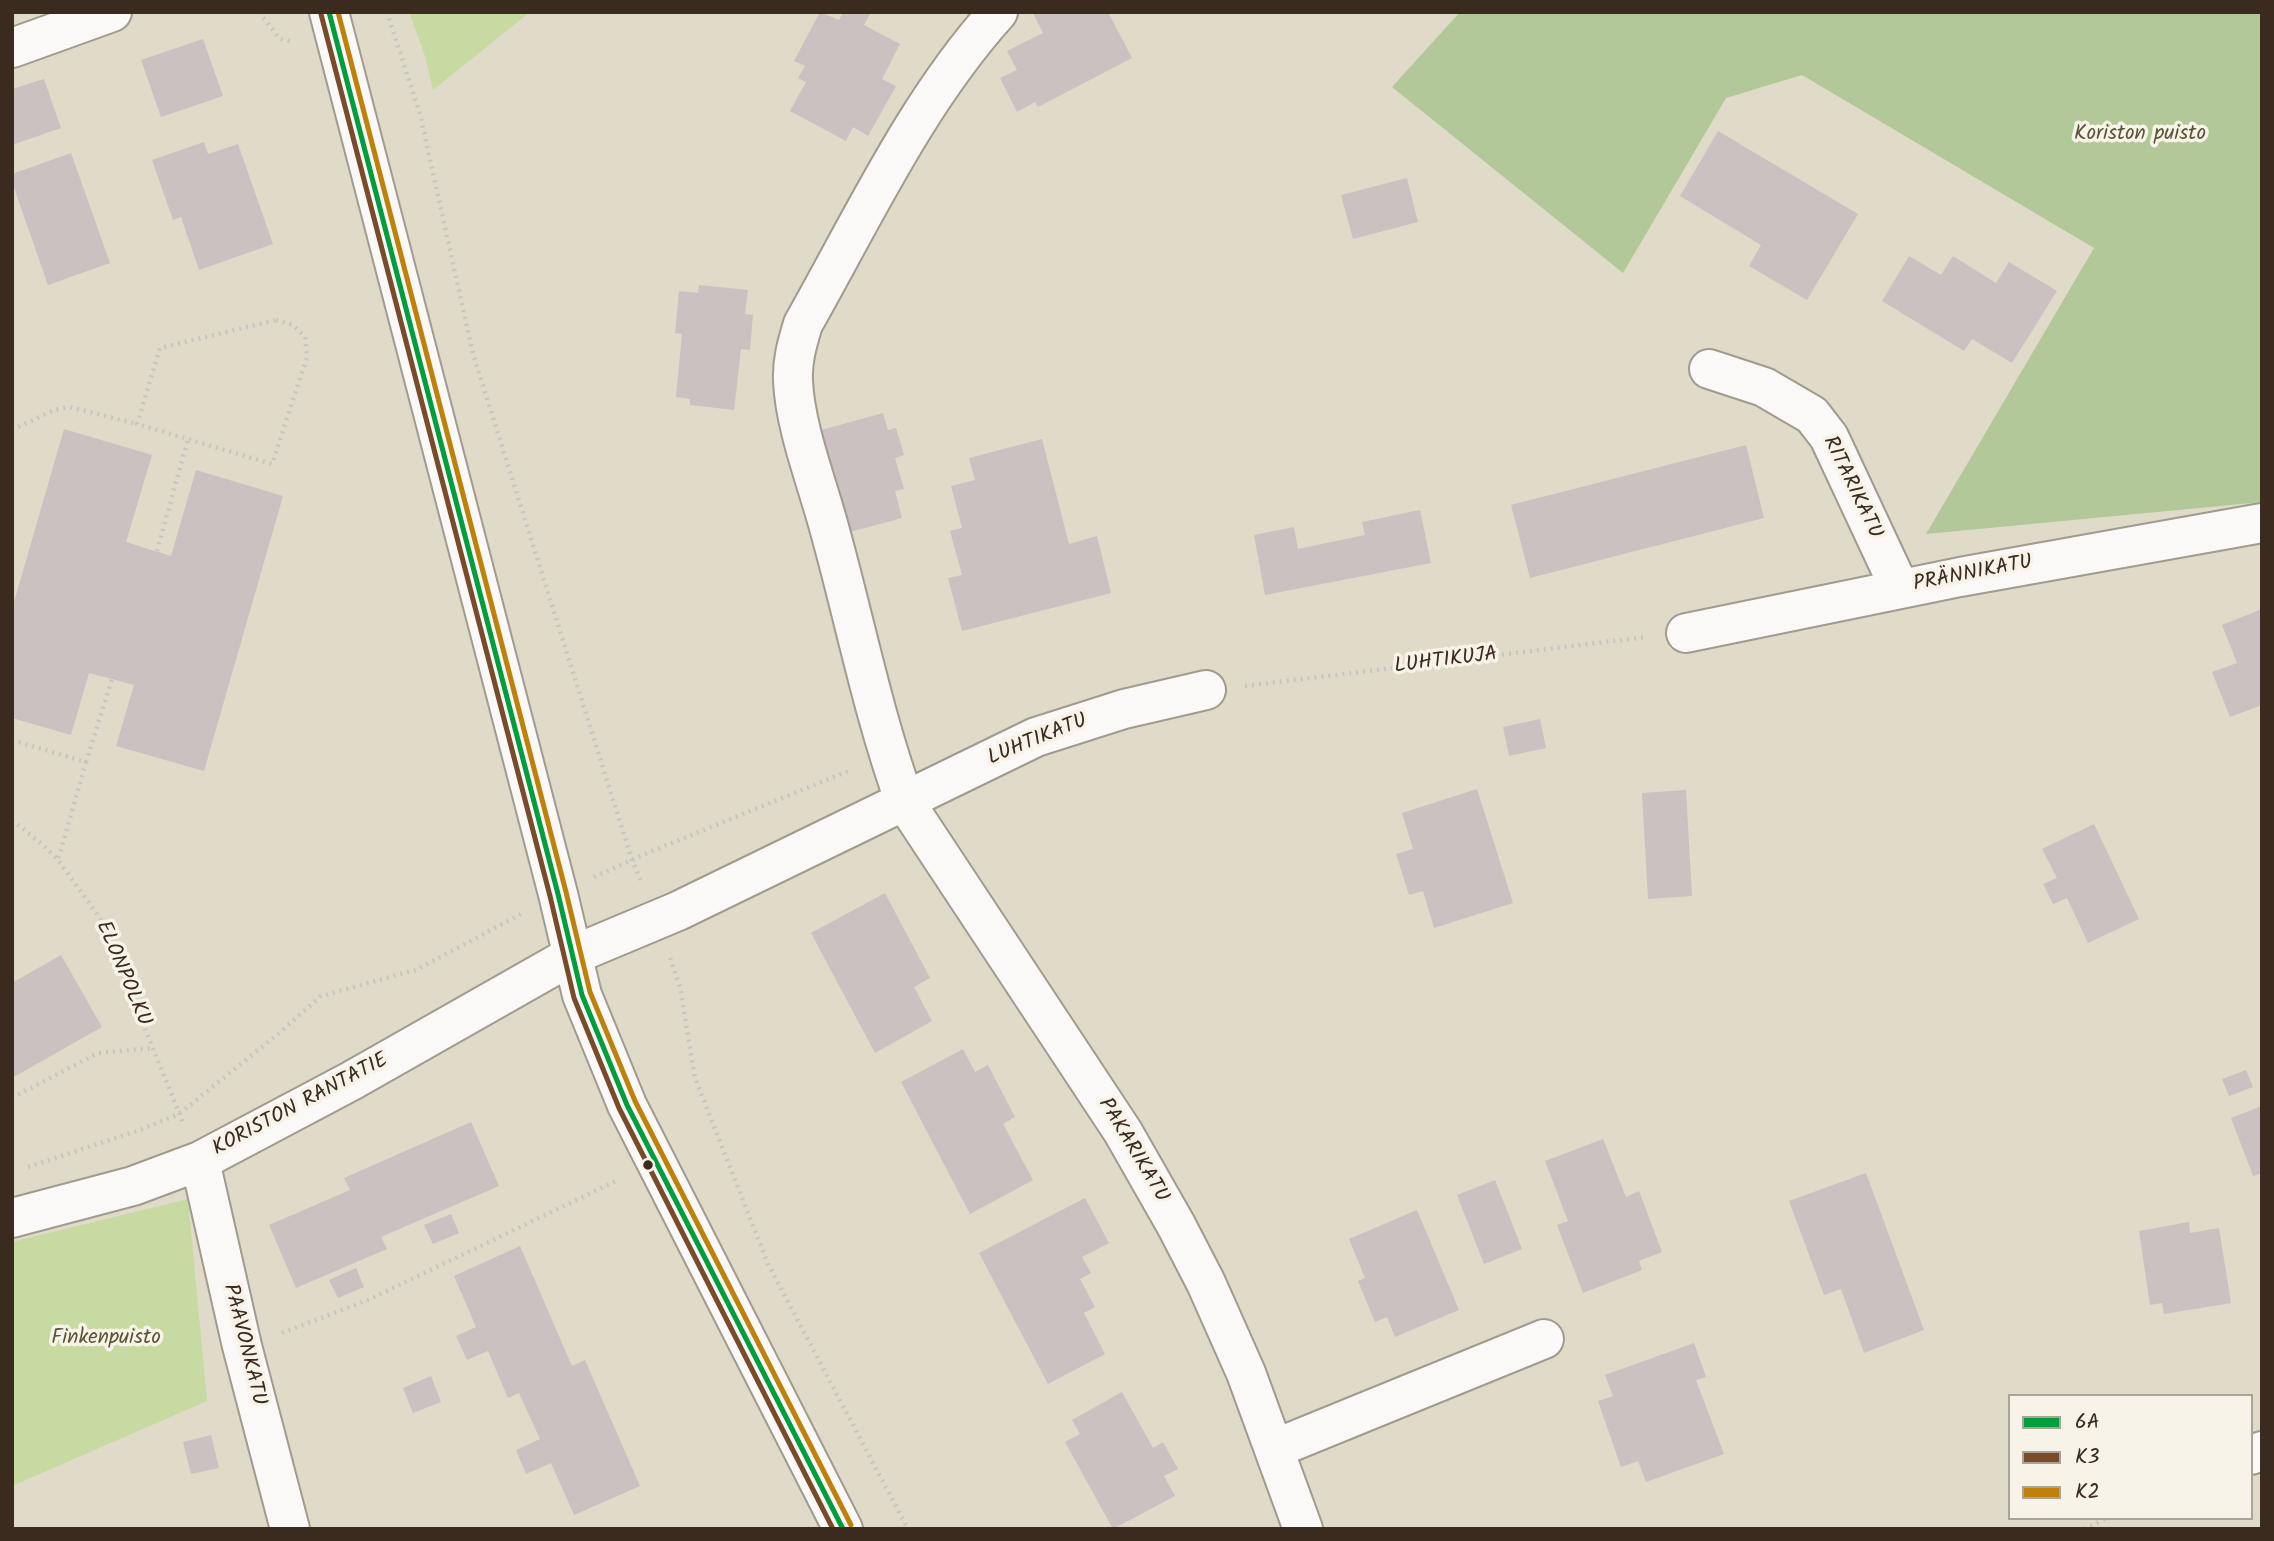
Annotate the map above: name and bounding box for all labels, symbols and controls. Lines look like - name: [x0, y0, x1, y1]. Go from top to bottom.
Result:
- park label: Koriston puisto: [2074, 122, 2206, 148]
- street label: RITARIKATU: [1815, 433, 1887, 543]
- street label: PRÄNNIKATU: [1912, 551, 2034, 599]
- street label: LUHTIKUJA: [1393, 643, 1499, 681]
- street label: LUHTIKATU: [985, 710, 1091, 772]
- street label: ELONPOLKU: [89, 918, 155, 1030]
- street label: KORISTON RANTATIE: [209, 1049, 393, 1163]
- street label: PAKARIKATU: [1091, 1094, 1173, 1208]
- unlabelled marker: [641, 1158, 655, 1172]
- street label: PAAVONKATU: [216, 1282, 270, 1408]
- park label: Finkenpuisto: [51, 1326, 161, 1352]
- legend: [2008, 1394, 2253, 1520]
- text: 6A: [2075, 1406, 2099, 1439]
- text: K3: [2075, 1441, 2099, 1474]
- text: K2: [2075, 1476, 2100, 1509]

